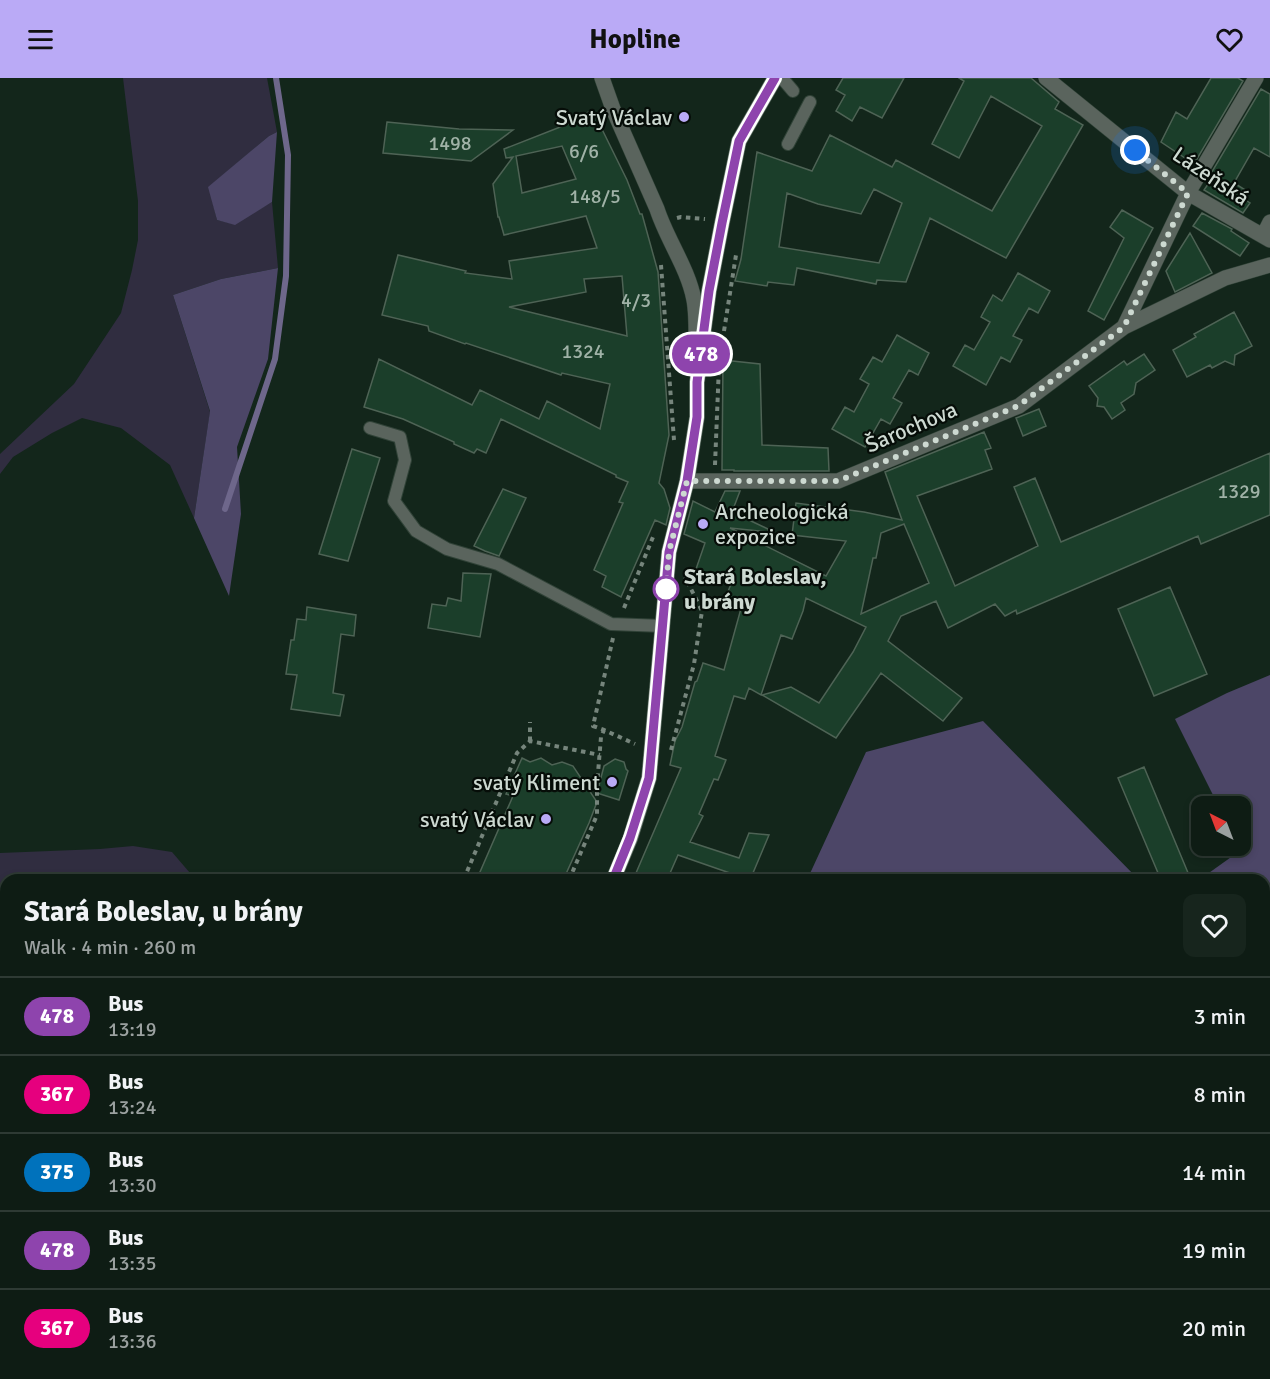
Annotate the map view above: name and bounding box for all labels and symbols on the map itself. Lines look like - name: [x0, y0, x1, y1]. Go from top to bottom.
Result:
- place label: Svatý Václav: [556, 104, 672, 131]
- marker: Svatý Václav: [677, 110, 691, 124]
- house number: 1498: [428, 131, 472, 156]
- your location: [1120, 135, 1150, 165]
- house number: 6/6: [569, 139, 599, 164]
- street label: Lázeňská: [1167, 141, 1255, 211]
- house number: 148/5: [569, 184, 621, 209]
- house number: 4/3: [621, 288, 651, 313]
- line badge: 478: [666, 334, 736, 374]
- house number: 1324: [561, 339, 605, 364]
- street label: Šarochova: [861, 396, 961, 458]
- house number: 1329: [1217, 479, 1261, 504]
- place label: Archeologická expozice: [715, 498, 849, 550]
- marker: Archeologická expozice: [696, 517, 710, 531]
- place label: Stará Boleslav, u brány: [684, 563, 827, 615]
- marker: Stará Boleslav, u brány: [653, 576, 679, 602]
- place label: svatý Kliment: [473, 769, 600, 796]
- marker: svatý Kliment: [605, 775, 619, 789]
- north arrow: [1191, 796, 1251, 856]
- place label: svatý Václav: [420, 806, 534, 833]
- marker: svatý Václav: [539, 812, 553, 826]

